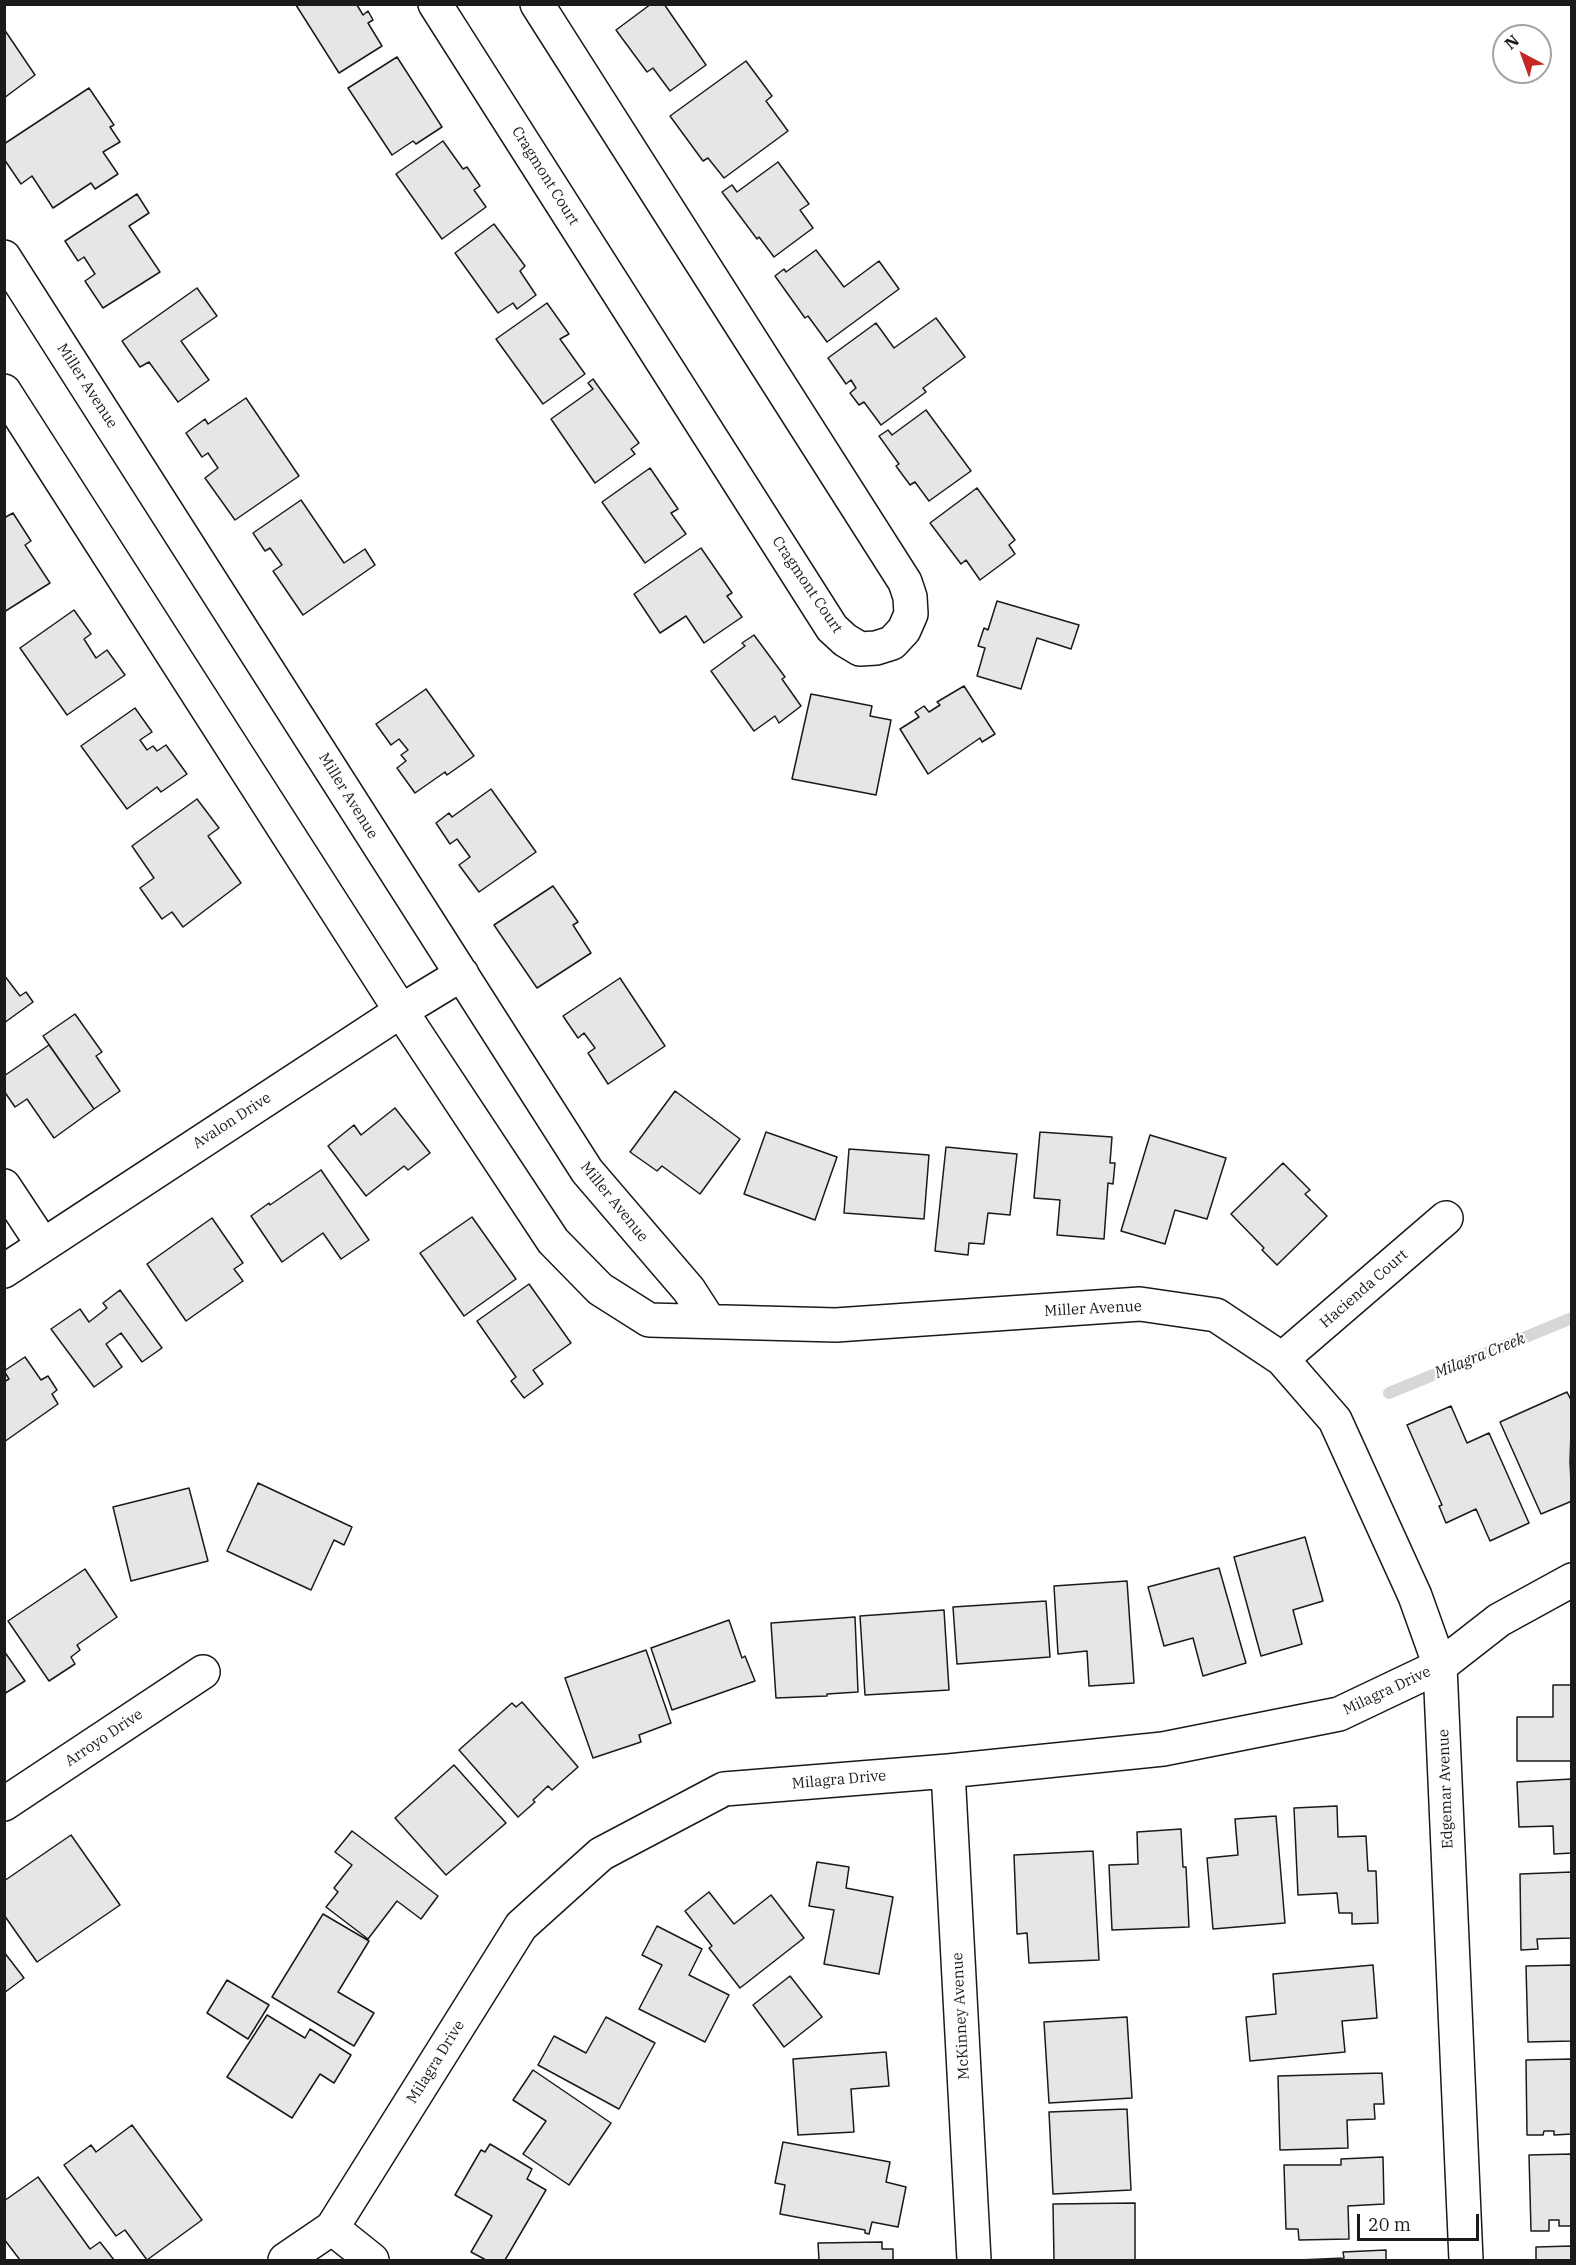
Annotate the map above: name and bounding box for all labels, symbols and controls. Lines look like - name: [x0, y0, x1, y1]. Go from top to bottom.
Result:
- north arrow: [1492, 24, 1552, 84]
- text: N: [1500, 30, 1523, 54]
- street label: Cragmont Court: [507, 123, 583, 229]
- street label: Miller Avenue: [53, 340, 121, 432]
- street label: Cragmont Court: [768, 533, 846, 637]
- street label: Miller Avenue: [314, 750, 382, 842]
- street label: Avalon Drive: [189, 1089, 275, 1153]
- street label: Miller Avenue: [576, 1158, 652, 1246]
- street label: Hacienda Court: [1316, 1246, 1412, 1332]
- street label: Miller Avenue: [1044, 1297, 1142, 1321]
- water label: Milagra Creek: [1432, 1329, 1528, 1383]
- street label: Milagra Drive: [1340, 1663, 1434, 1719]
- street label: Arroyo Drive: [62, 1705, 146, 1771]
- street label: Edgemar Avenue: [1435, 1729, 1457, 1849]
- street label: Milagra Drive: [791, 1767, 887, 1793]
- street label: McKinney Avenue: [949, 1952, 973, 2080]
- street label: Milagra Drive: [403, 2017, 469, 2107]
- scale bar: [1360, 2202, 1482, 2240]
- text: 20 m: [1368, 2213, 1411, 2236]

